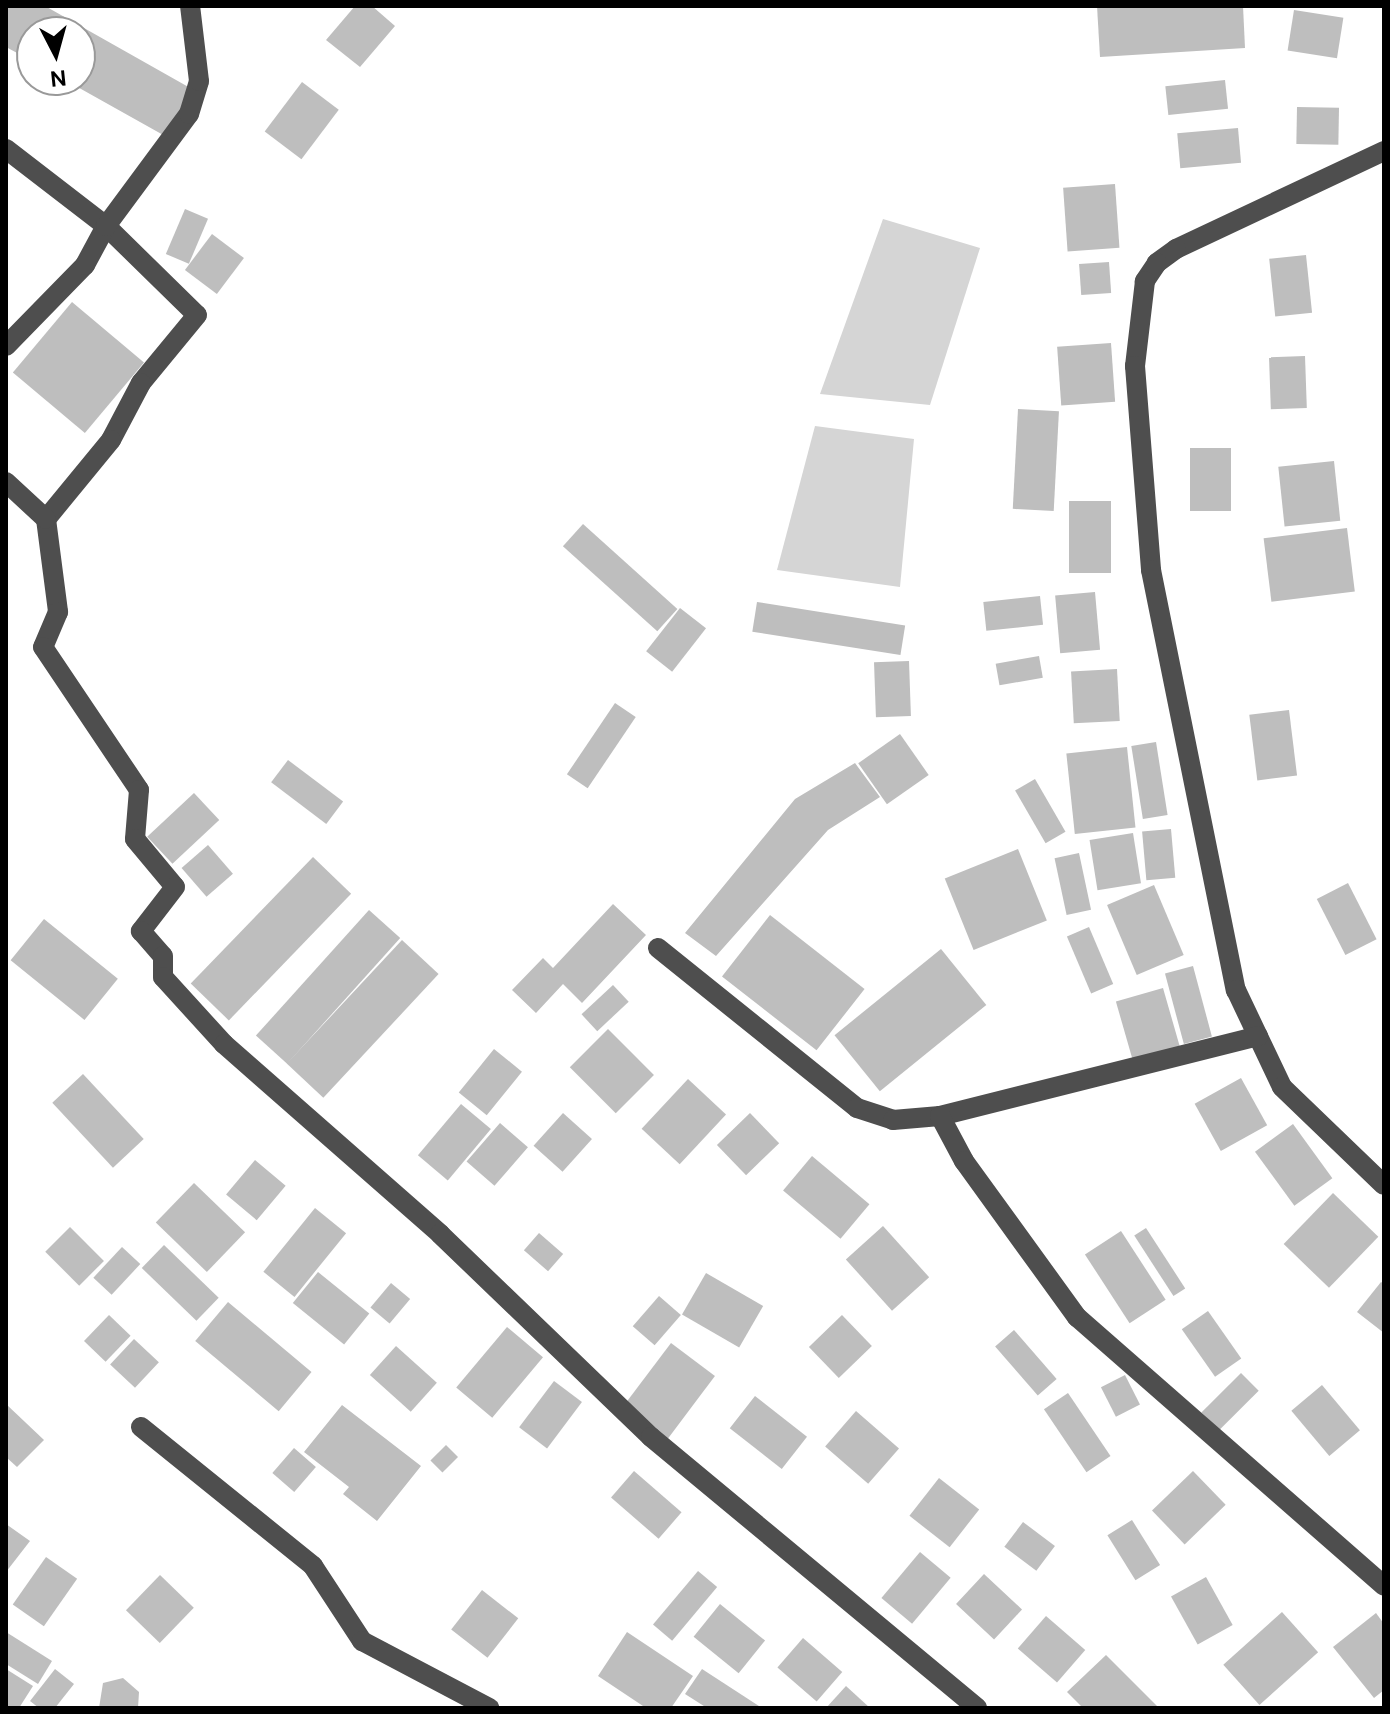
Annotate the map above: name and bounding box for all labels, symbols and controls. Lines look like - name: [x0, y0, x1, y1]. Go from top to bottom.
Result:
- north arrow: [16, 16, 96, 96]
- text: N: [49, 63, 68, 94]

